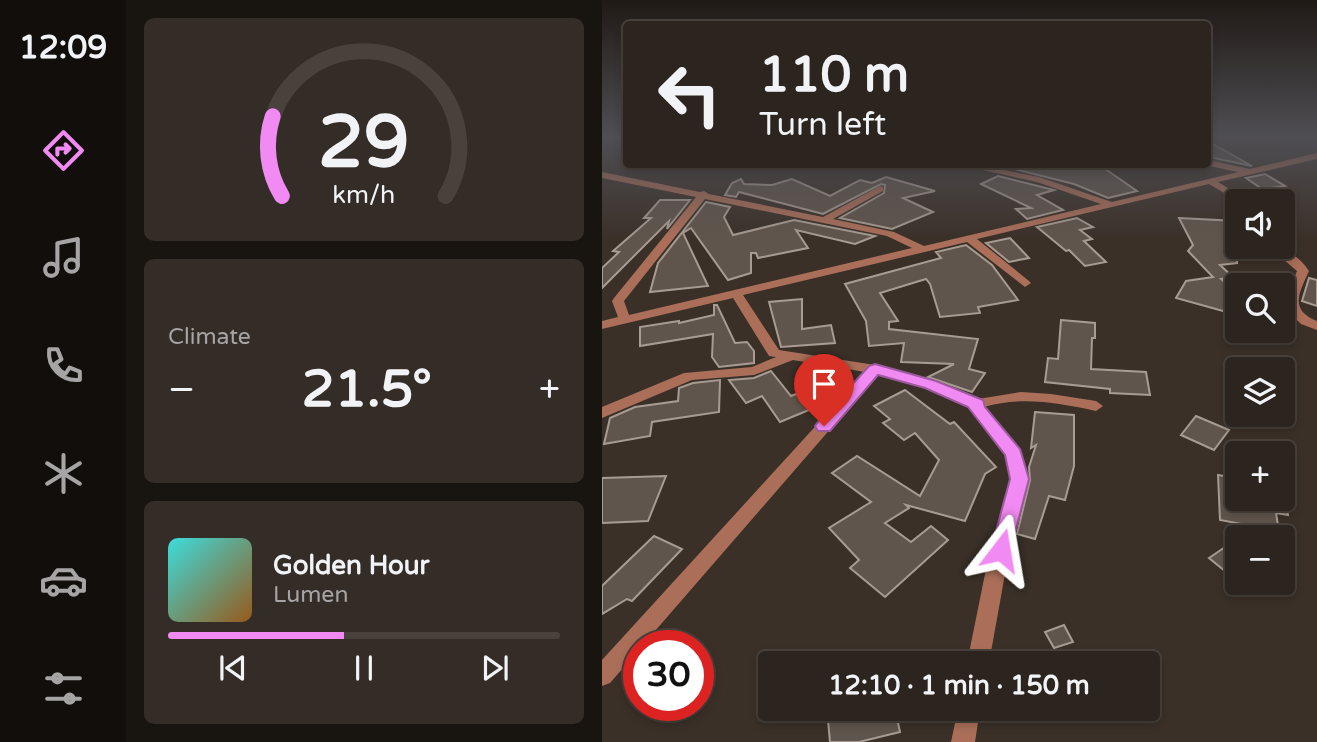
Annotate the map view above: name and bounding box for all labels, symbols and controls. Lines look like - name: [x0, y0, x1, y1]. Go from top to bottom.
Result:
- text: 12:09: [19, 29, 107, 67]
- text: 110 m: [759, 46, 909, 105]
- icon: left: [644, 49, 735, 140]
- text: 29: [318, 99, 410, 187]
- text: Turn left: [759, 106, 886, 144]
- icon: directions: [39, 126, 88, 175]
- text: km/h: [333, 179, 395, 209]
- map controls: [1225, 189, 1295, 595]
- button: sound: [1225, 189, 1295, 259]
- icon: music: [39, 233, 88, 282]
- button: search: [1225, 273, 1295, 343]
- text: Climate: [168, 323, 251, 351]
- icon: phone: [39, 341, 88, 390]
- pin: [794, 354, 854, 426]
- button: layers: [1225, 357, 1295, 427]
- text: 21.5°: [302, 358, 432, 421]
- icon: arrive: [805, 365, 843, 403]
- text: −: [168, 367, 195, 413]
- text: +: [539, 367, 560, 413]
- button: +: [1225, 441, 1295, 511]
- icon: climate: [39, 449, 88, 498]
- position arrow: [964, 513, 1038, 587]
- button: −: [1225, 525, 1295, 595]
- text: Golden Hour: [273, 550, 430, 581]
- icon: car: [39, 556, 88, 605]
- text: Lumen: [273, 581, 348, 609]
- speed limit sign: 30: [623, 630, 714, 721]
- icon: previous: [214, 649, 252, 687]
- icon: pause: [345, 649, 383, 687]
- icon: next: [476, 649, 514, 687]
- icon: filters: [39, 664, 88, 713]
- text: 12:10 · 1 min · 150 m: [828, 670, 1090, 701]

